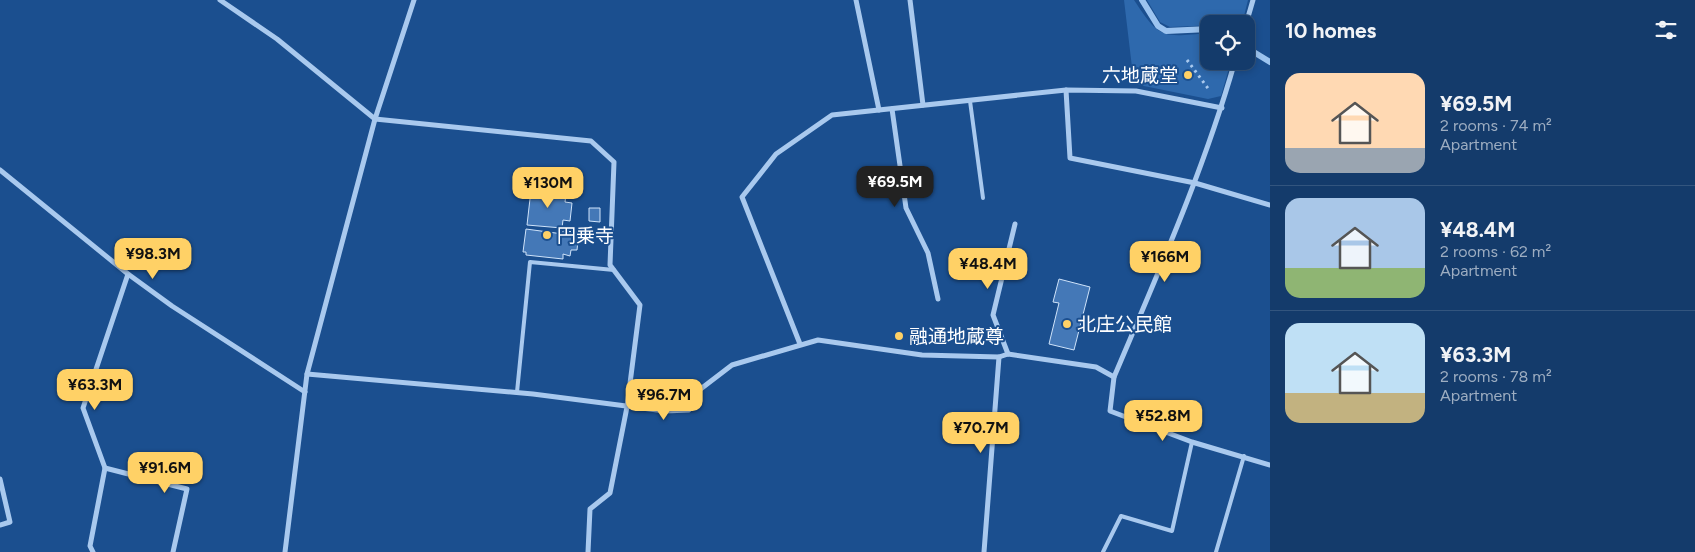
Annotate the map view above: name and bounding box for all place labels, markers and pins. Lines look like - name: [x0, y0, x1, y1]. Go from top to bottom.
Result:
- place label: 六地蔵堂: [1102, 64, 1178, 87]
- marker: 六地蔵堂: [1182, 69, 1194, 81]
- pin: ¥130M: [513, 166, 583, 209]
- pin: ¥69.5M: [854, 166, 936, 208]
- place label: 円乗寺: [557, 224, 614, 247]
- marker: 円乗寺: [541, 229, 553, 241]
- pin: ¥98.3M: [112, 238, 194, 280]
- pin: ¥166M: [1130, 240, 1200, 283]
- pin: ¥48.4M: [947, 248, 1029, 290]
- place label: 北庄公民館: [1077, 313, 1172, 336]
- marker: 北庄公民館: [1061, 318, 1073, 330]
- place label: 融通地蔵尊: [909, 325, 1004, 348]
- marker: 融通地蔵尊: [893, 330, 905, 342]
- pin: ¥63.3M: [54, 368, 136, 411]
- pin: ¥96.7M: [623, 378, 705, 421]
- pin: ¥52.8M: [1122, 400, 1204, 442]
- pin: ¥70.7M: [940, 412, 1022, 454]
- pin: ¥91.6M: [124, 452, 206, 494]

